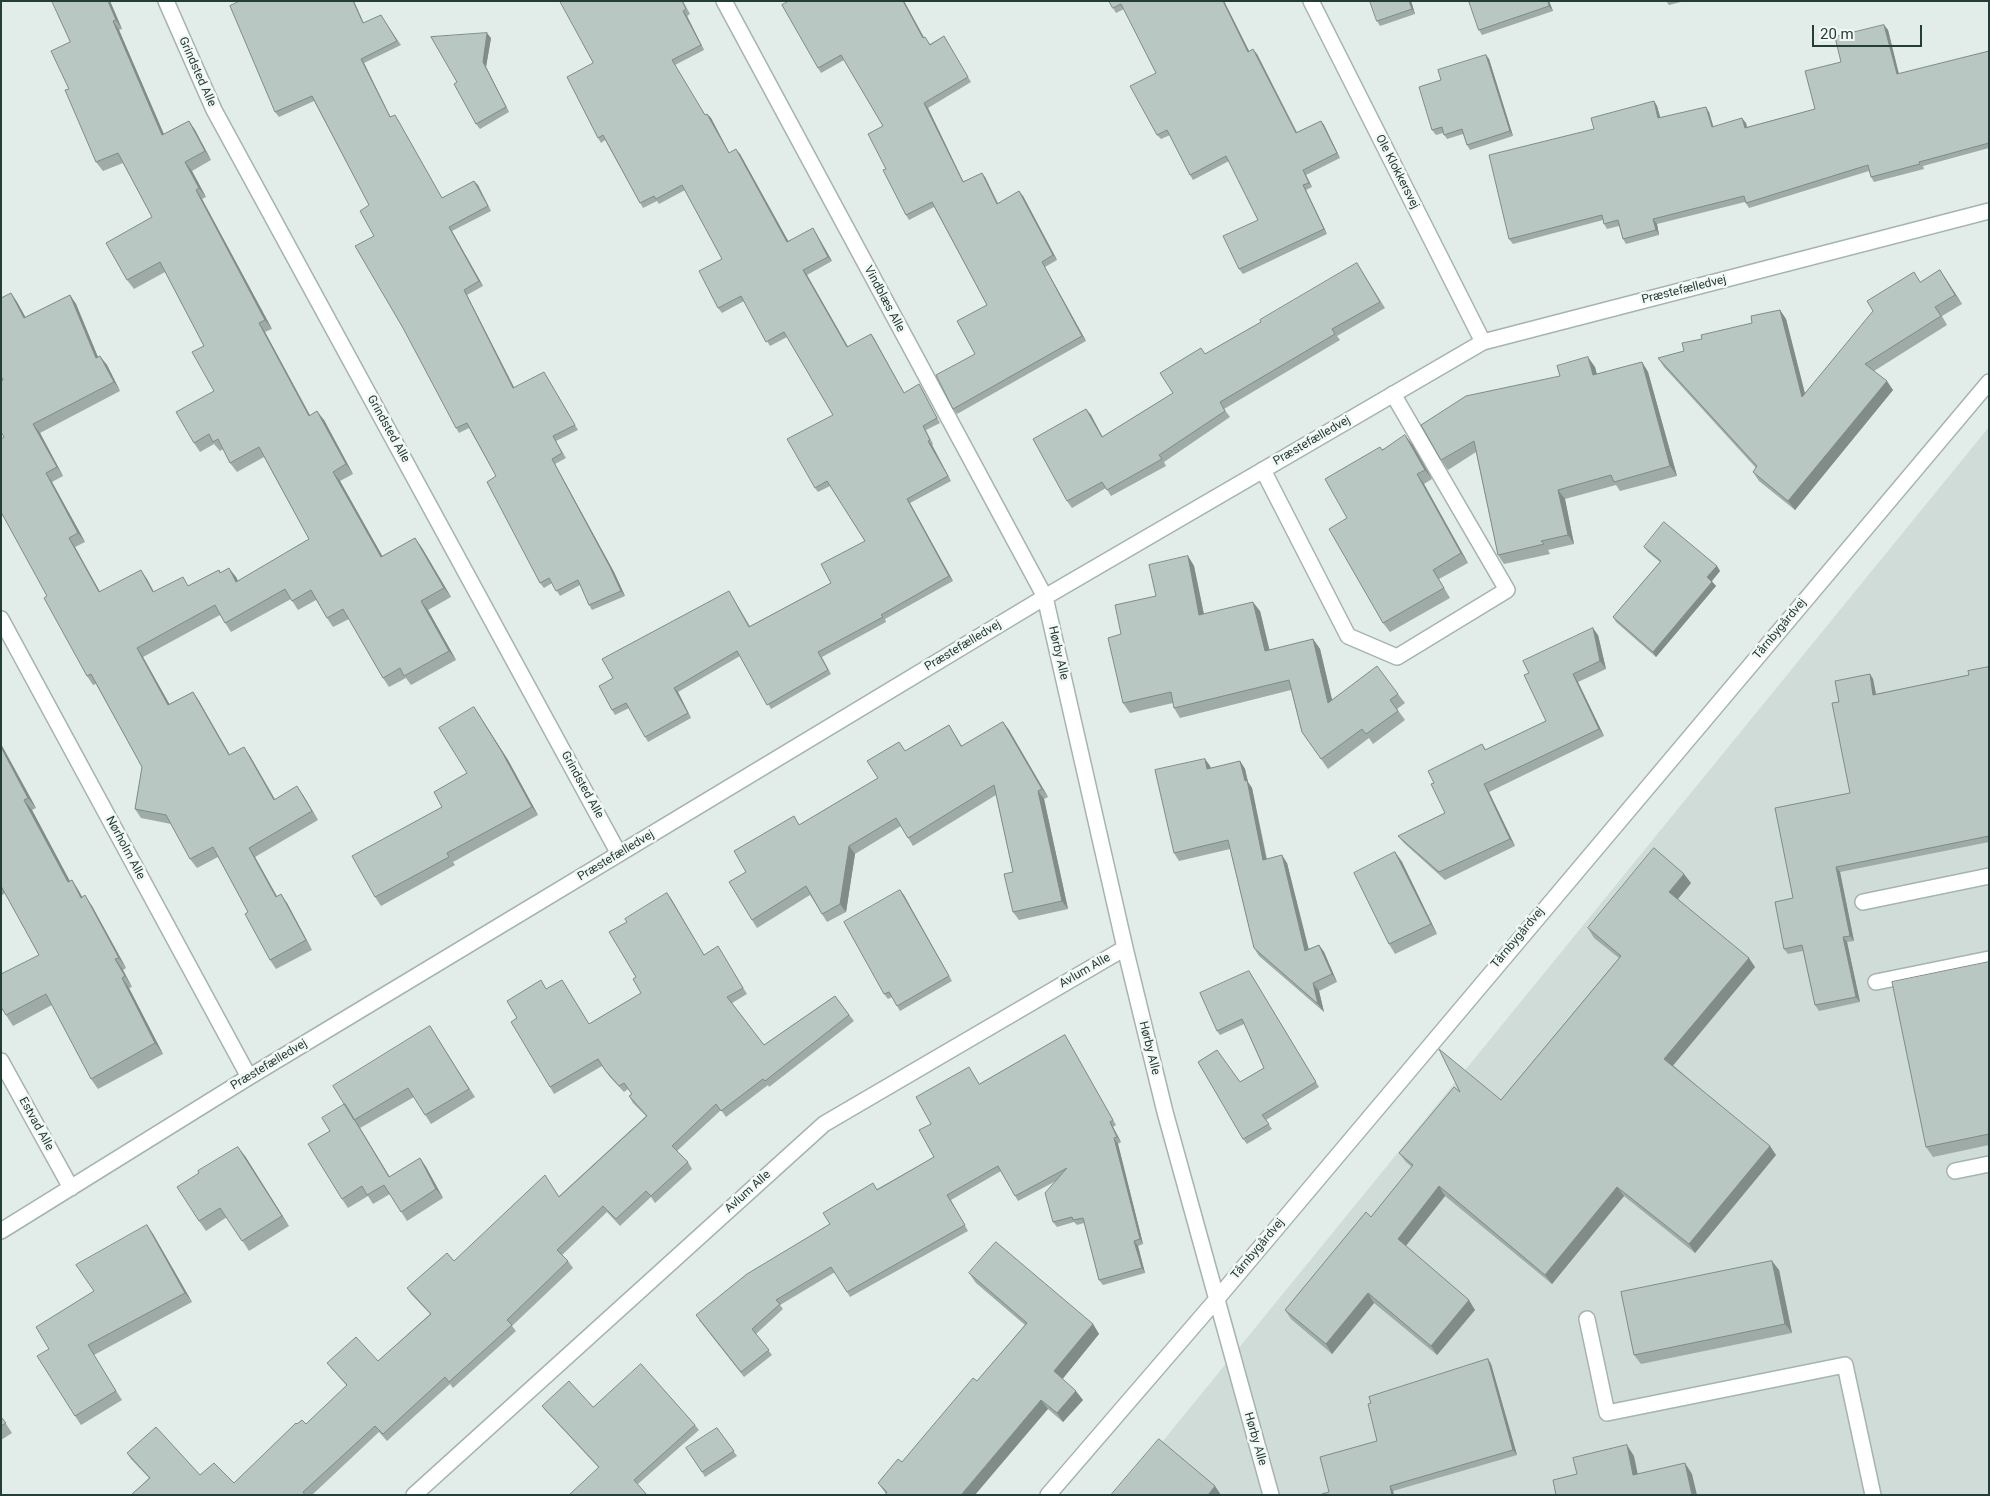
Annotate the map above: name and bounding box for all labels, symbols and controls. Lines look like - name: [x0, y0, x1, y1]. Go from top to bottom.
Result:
- scale bar: [1815, 15, 1925, 47]
- text: 20 m: [1820, 25, 1854, 43]
- street label: Grindsted Alle: [175, 35, 219, 109]
- street label: Ole Klokkersvej: [1372, 132, 1422, 212]
- street label: Vindblæs Alle: [861, 263, 907, 335]
- street label: Præstefælledvej: [1640, 273, 1728, 307]
- street label: Grindsted Alle: [364, 393, 412, 465]
- street label: Præstefælledvej: [1271, 413, 1353, 469]
- street label: Tårnbygårdvej: [1750, 596, 1810, 662]
- street label: Præstefælledvej: [922, 618, 1004, 674]
- street label: Hørby Alle: [1045, 625, 1071, 681]
- street label: Grindsted Alle: [558, 749, 606, 821]
- street label: Nørholm Alle: [102, 814, 148, 882]
- street label: Præstefælledvej: [575, 828, 657, 884]
- street label: Tårnbygårdvej: [1488, 905, 1548, 971]
- street label: Avlum Alle: [1057, 951, 1113, 991]
- street label: Hørby Alle: [1135, 1020, 1163, 1076]
- street label: Præstefælledvej: [228, 1037, 310, 1093]
- street label: Estvad Alle: [15, 1095, 57, 1153]
- street label: Avlum Alle: [722, 1168, 774, 1216]
- street label: Tårnbygårdvej: [1228, 1216, 1288, 1282]
- street label: Hørby Alle: [1241, 1411, 1269, 1467]

